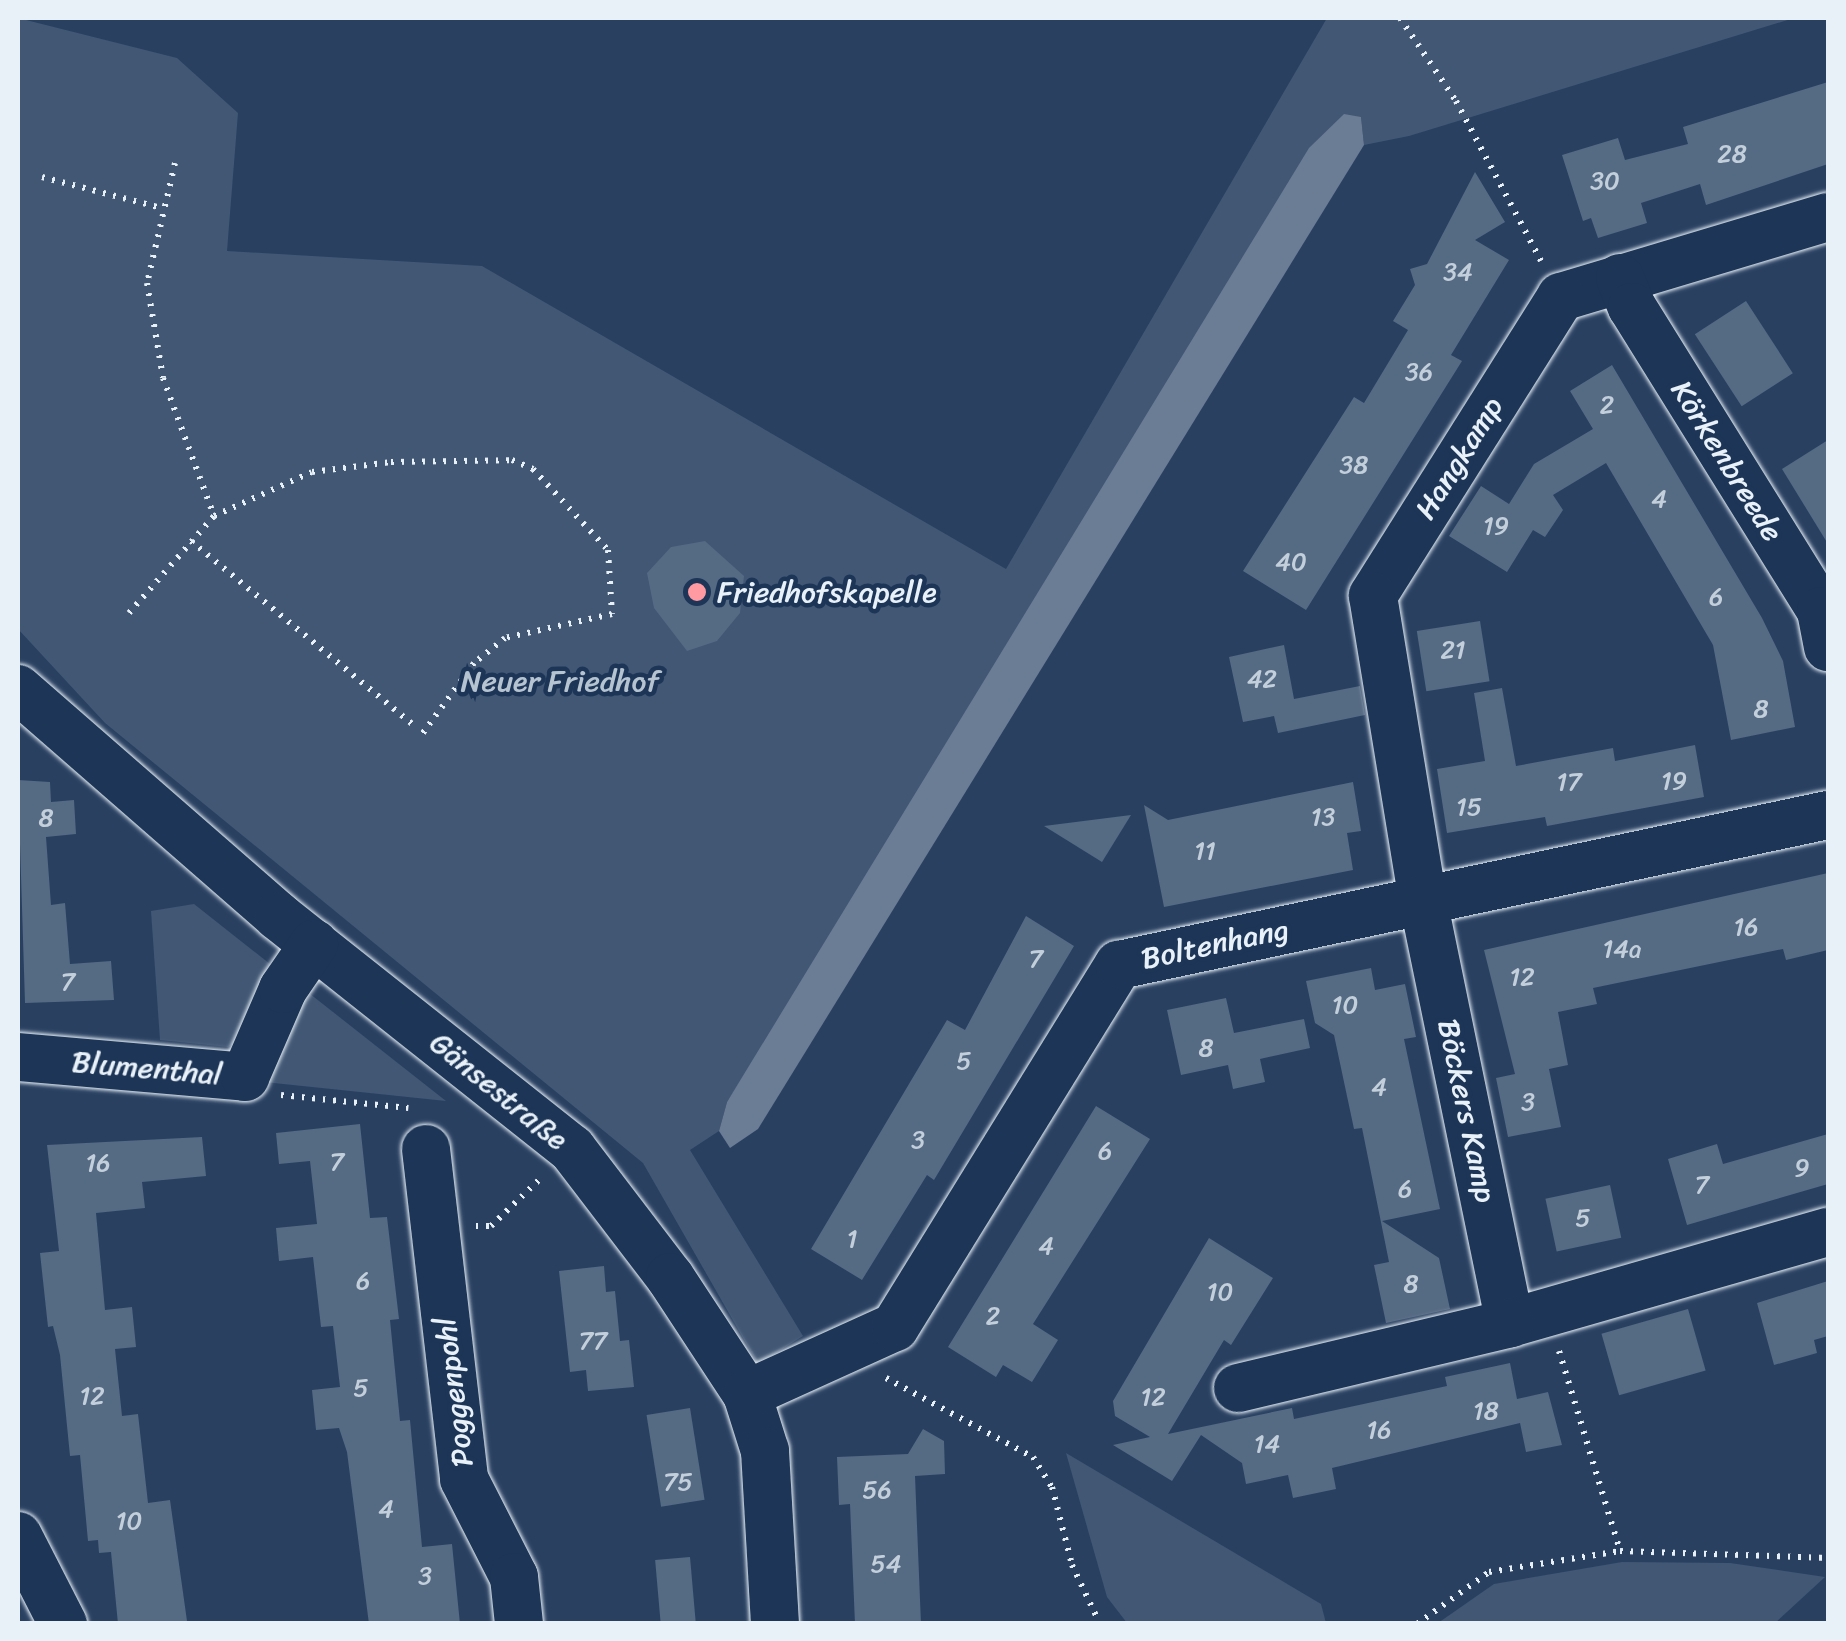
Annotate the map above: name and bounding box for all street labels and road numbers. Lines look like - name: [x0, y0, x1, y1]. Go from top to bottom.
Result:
- street label: Körkenbreede: [1663, 374, 1791, 548]
- street label: Hangkamp: [1407, 390, 1511, 526]
- street label: Boltenhang: [1138, 911, 1292, 977]
- street label: Böckers Kamp: [1430, 1016, 1504, 1206]
- street label: Gänsestraße: [423, 1024, 575, 1158]
- street label: Blumenthal: [70, 1043, 224, 1093]
- street label: Poggenpohl: [427, 1315, 481, 1469]

